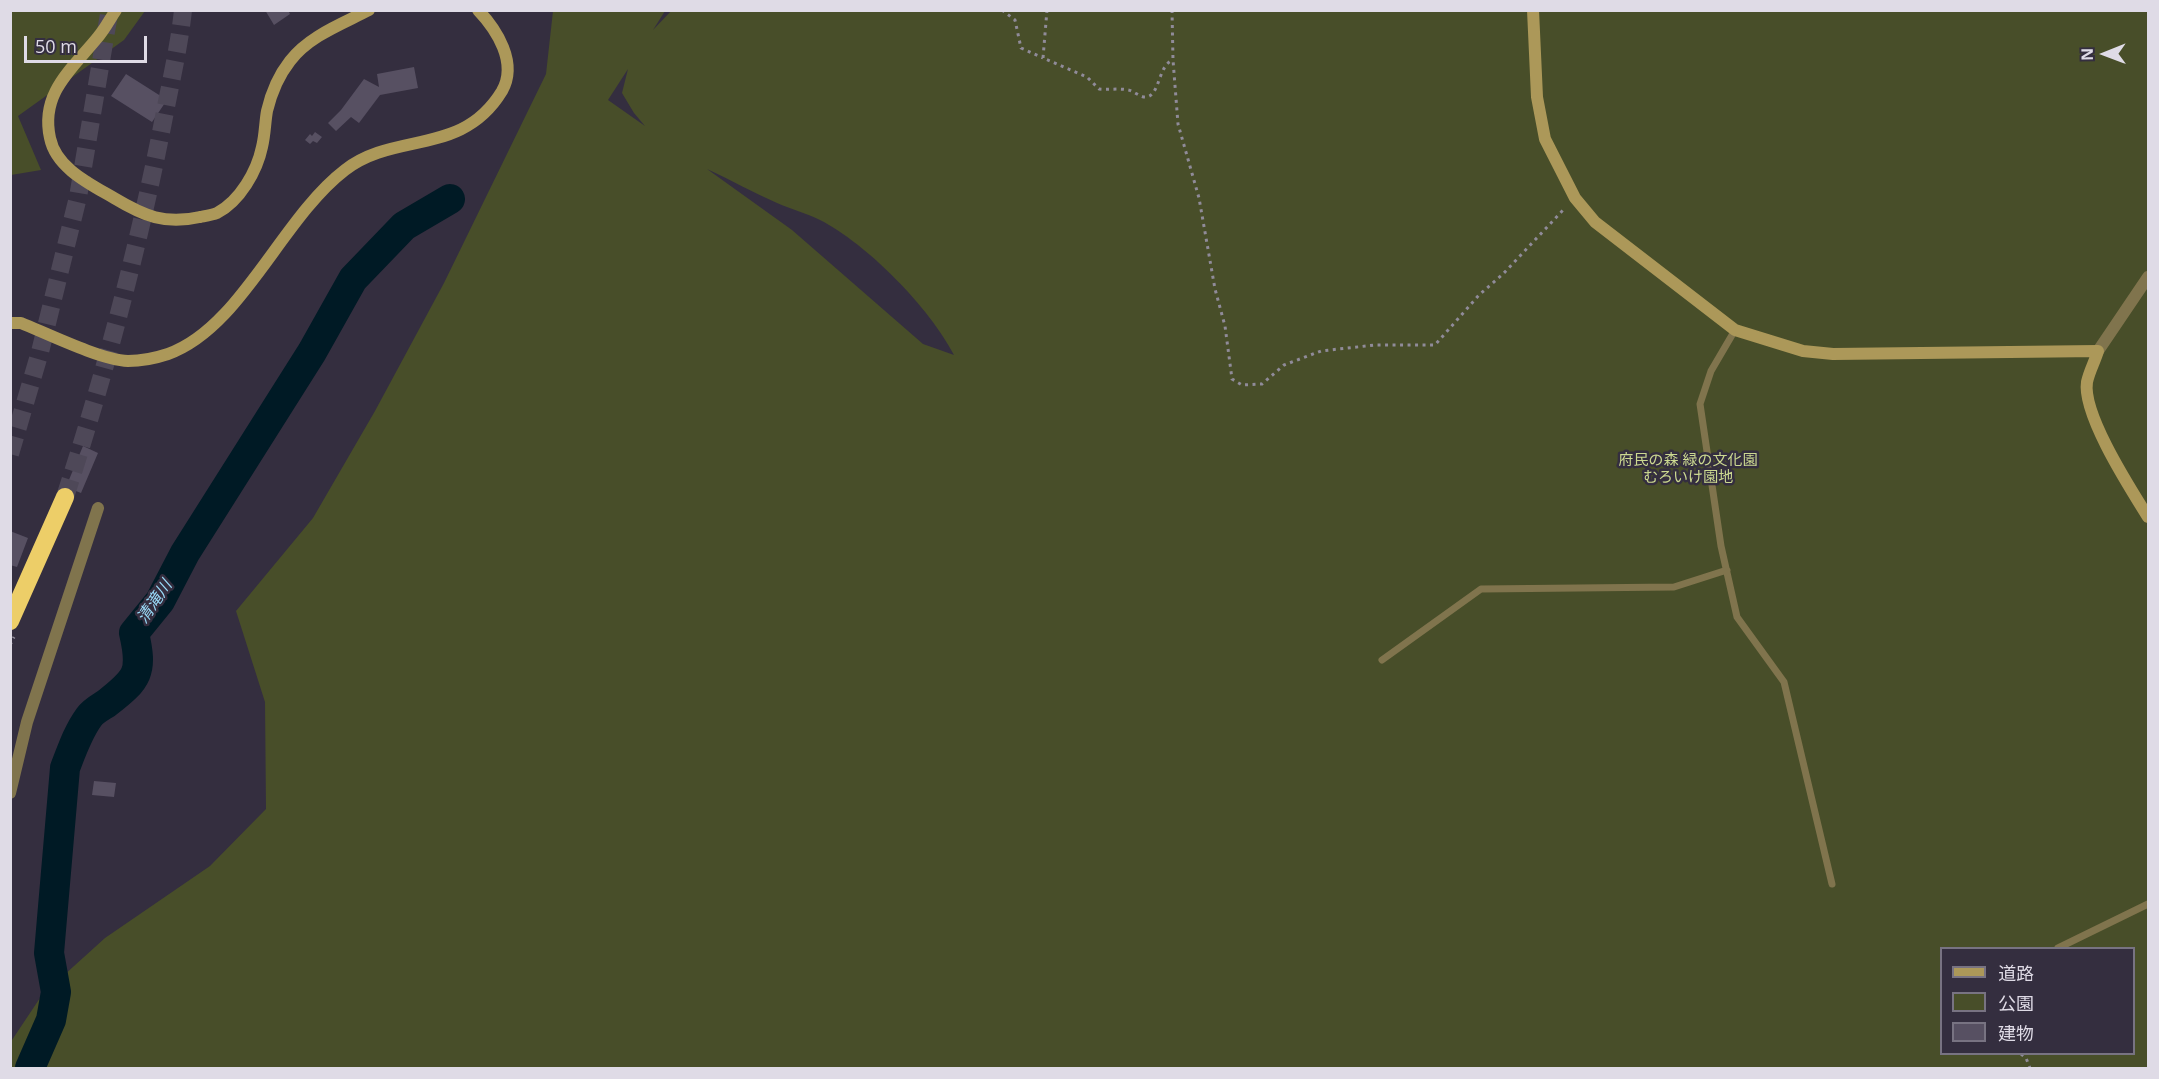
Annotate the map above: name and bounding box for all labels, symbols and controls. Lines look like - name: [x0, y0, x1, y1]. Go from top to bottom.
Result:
- scale bar: [27, 24, 150, 62]
- north arrow: [2075, 24, 2135, 84]
- text: 50 m: [35, 34, 77, 58]
- text: N: [2076, 48, 2098, 61]
- park label: 府民の森 緑の文化園 むろいけ園地: [1619, 452, 1757, 487]
- water label: 清滝川: [134, 577, 176, 627]
- legend: [1940, 947, 2135, 1055]
- text: 道路: [1998, 961, 2034, 985]
- text: 公園: [1998, 991, 2034, 1015]
- text: 建物: [1998, 1021, 2034, 1045]

